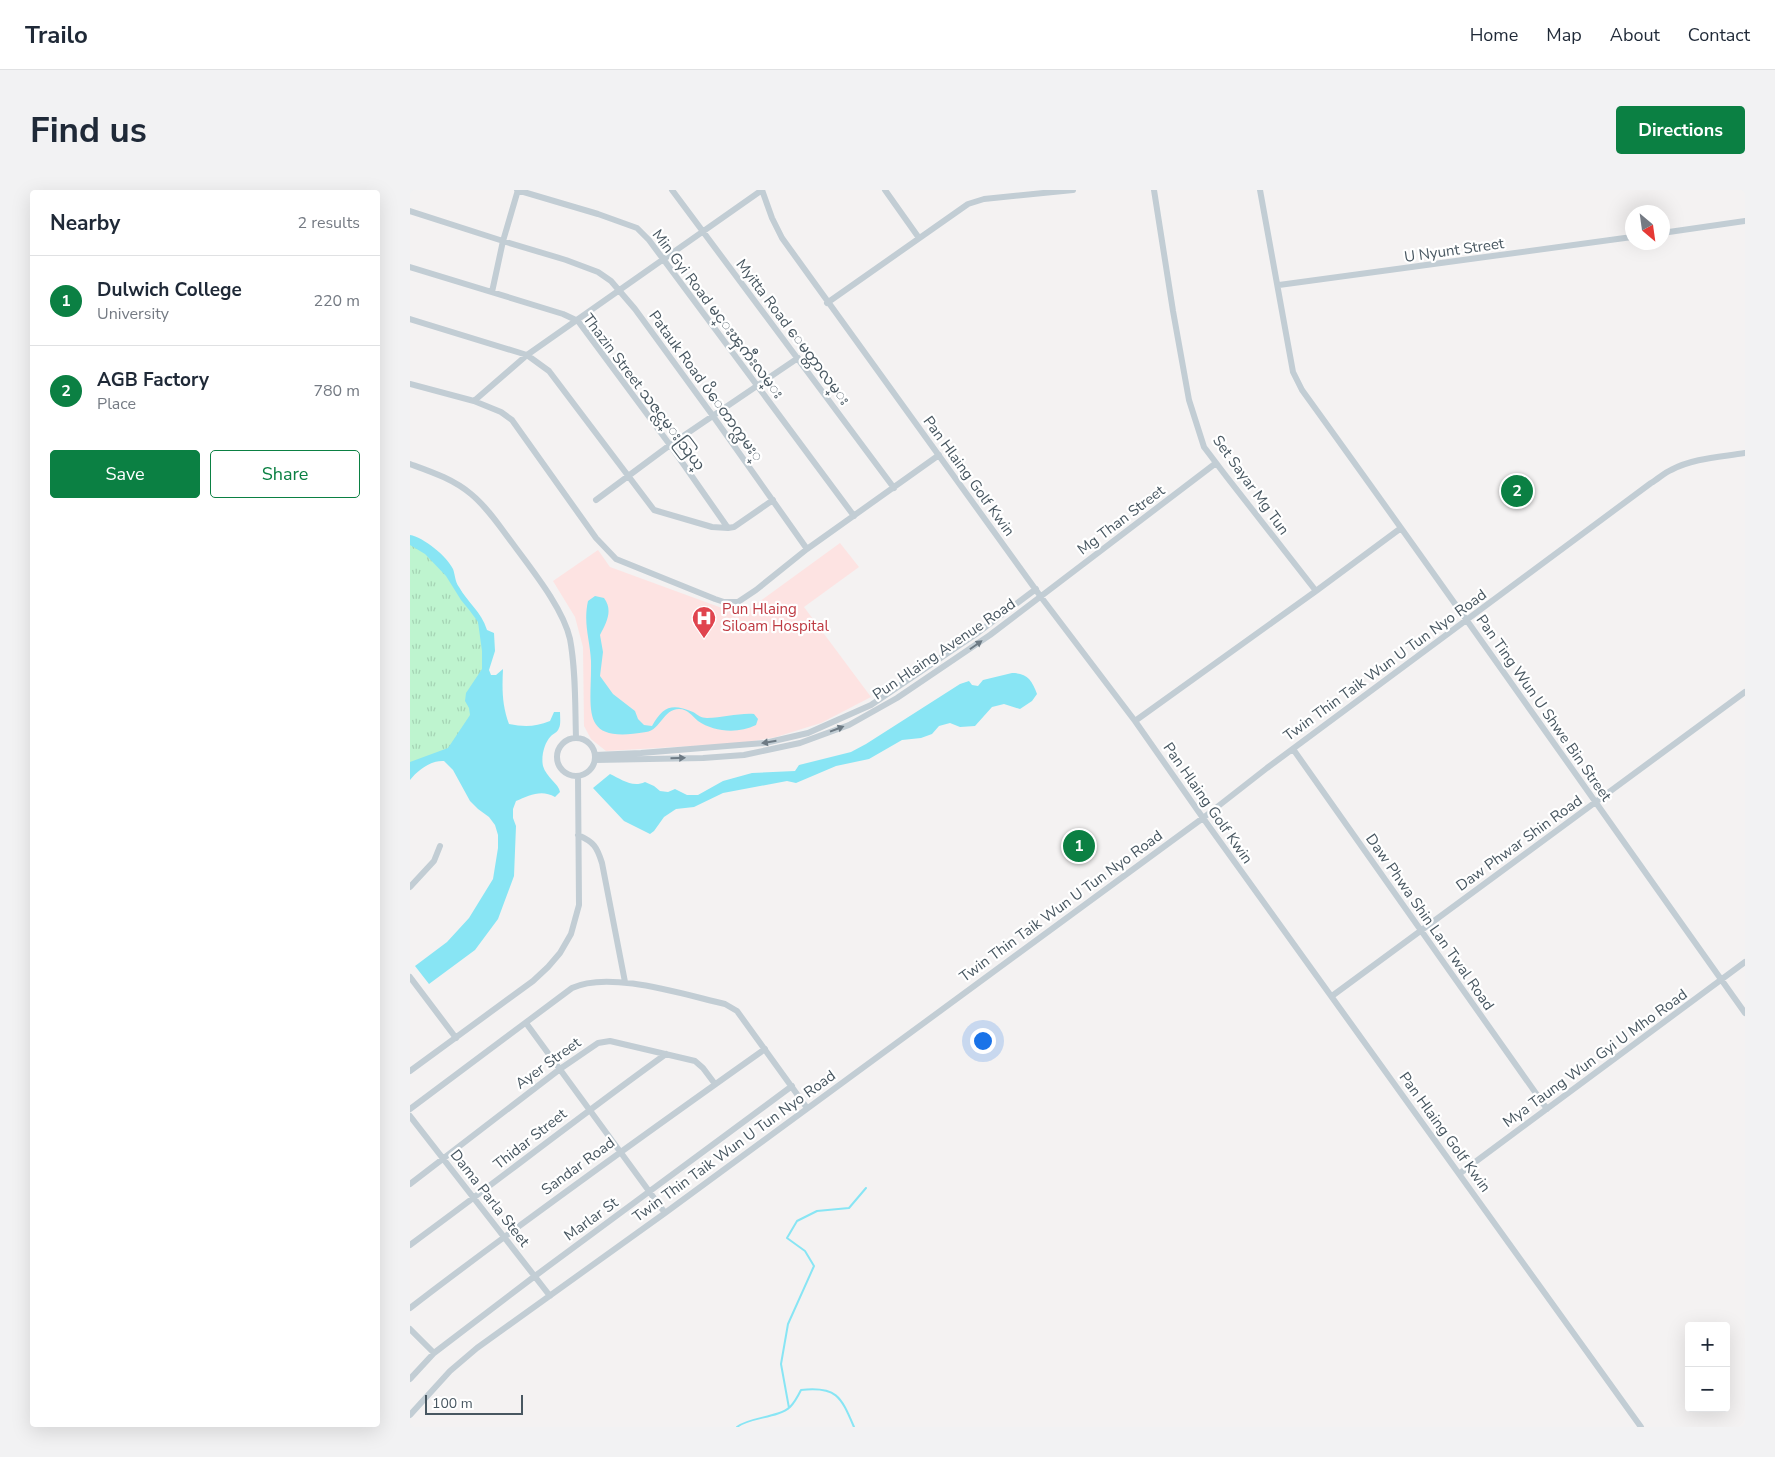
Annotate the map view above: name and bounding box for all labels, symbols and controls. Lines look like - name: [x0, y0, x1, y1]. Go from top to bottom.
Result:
- text: Trailo: [25, 19, 88, 51]
- text: Home: [1470, 23, 1518, 47]
- text: Map: [1546, 23, 1582, 47]
- text: About: [1610, 23, 1660, 47]
- text: Contact: [1688, 23, 1750, 47]
- button: Directions: [1616, 106, 1745, 154]
- text: Find us: [30, 107, 147, 154]
- north arrow: [1625, 205, 1670, 250]
- text: Nearby: [50, 209, 120, 237]
- text: 2 results: [298, 212, 360, 234]
- street label: Min Gyi Road မင္းၾကီးလမ္း: [646, 225, 788, 404]
- street label: U Nyunt Street: [1403, 233, 1506, 267]
- street label: Myitta Road ေမတ္တာလမ္း: [730, 255, 855, 410]
- text: Dulwich College: [97, 277, 242, 303]
- text: 1: [61, 290, 71, 312]
- text: 220 m: [313, 290, 360, 312]
- text: University: [97, 303, 169, 325]
- street label: Patauk Road ပိေတာက္လမး္: [643, 307, 768, 467]
- street label: Thazin Street သဇင္လမ္းသြယ္: [577, 310, 710, 476]
- text: AGB Factory: [97, 367, 209, 393]
- text: 2: [61, 380, 71, 402]
- text: 780 m: [313, 380, 360, 402]
- text: Place: [97, 393, 136, 415]
- street label: Pan Hlaing Golf Kwin: [919, 412, 1019, 540]
- street label: Set Sayar Mg Tun: [1208, 431, 1294, 539]
- button: Save: [50, 450, 200, 498]
- button: Share: [210, 450, 360, 498]
- pin: 2: [1501, 472, 1533, 510]
- street label: Mg Than Street: [1073, 480, 1169, 559]
- street label: Twin Thin Taik Wun U Tun Nyo Road: [1279, 584, 1491, 746]
- street label: Pun Hlaing Avenue Road: [869, 594, 1019, 704]
- place label: Pun Hlaing Siloam Hospital: [722, 599, 829, 636]
- hospital icon: Pun Hlaing Siloam Hospital: [691, 605, 717, 639]
- street label: Pan Ting Wun U Shwe Bin Street: [1472, 611, 1617, 806]
- one-way arrow: [969, 640, 982, 650]
- one-way arrow: [830, 725, 844, 733]
- street label: Pan Hlaing Golf Kwin: [1159, 738, 1257, 868]
- one-way arrow: [761, 739, 777, 747]
- one-way arrow: [671, 754, 687, 762]
- street label: Daw Phwar Shin Road: [1452, 790, 1586, 896]
- street label: Twin Thin Taik Wun U Tun Nyo Road: [955, 825, 1167, 987]
- pin: 1: [1063, 827, 1095, 865]
- street label: Daw Phwa Shin Lan Twal Road: [1361, 830, 1499, 1014]
- street label: Mya Taung Wun Gyi U Mho Road: [1499, 984, 1691, 1132]
- your location: [970, 1028, 996, 1054]
- street label: Ayer Street: [511, 1032, 585, 1094]
- street label: Twin Thin Taik Wun U Tun Nyo Road: [628, 1065, 840, 1227]
- street label: Pan Hlaing Golf Kwin: [1395, 1068, 1495, 1196]
- street label: Thidar Street: [489, 1104, 571, 1174]
- street label: Sandar Road: [537, 1132, 619, 1200]
- street label: Dama Parla Steet: [446, 1145, 535, 1251]
- street label: Marlar St: [560, 1192, 623, 1245]
- map controls: [1685, 1322, 1730, 1412]
- button: +: [1685, 1322, 1730, 1367]
- button: −: [1685, 1367, 1730, 1412]
- scale bar: [425, 1392, 522, 1415]
- text: 100 m: [432, 1394, 473, 1413]

